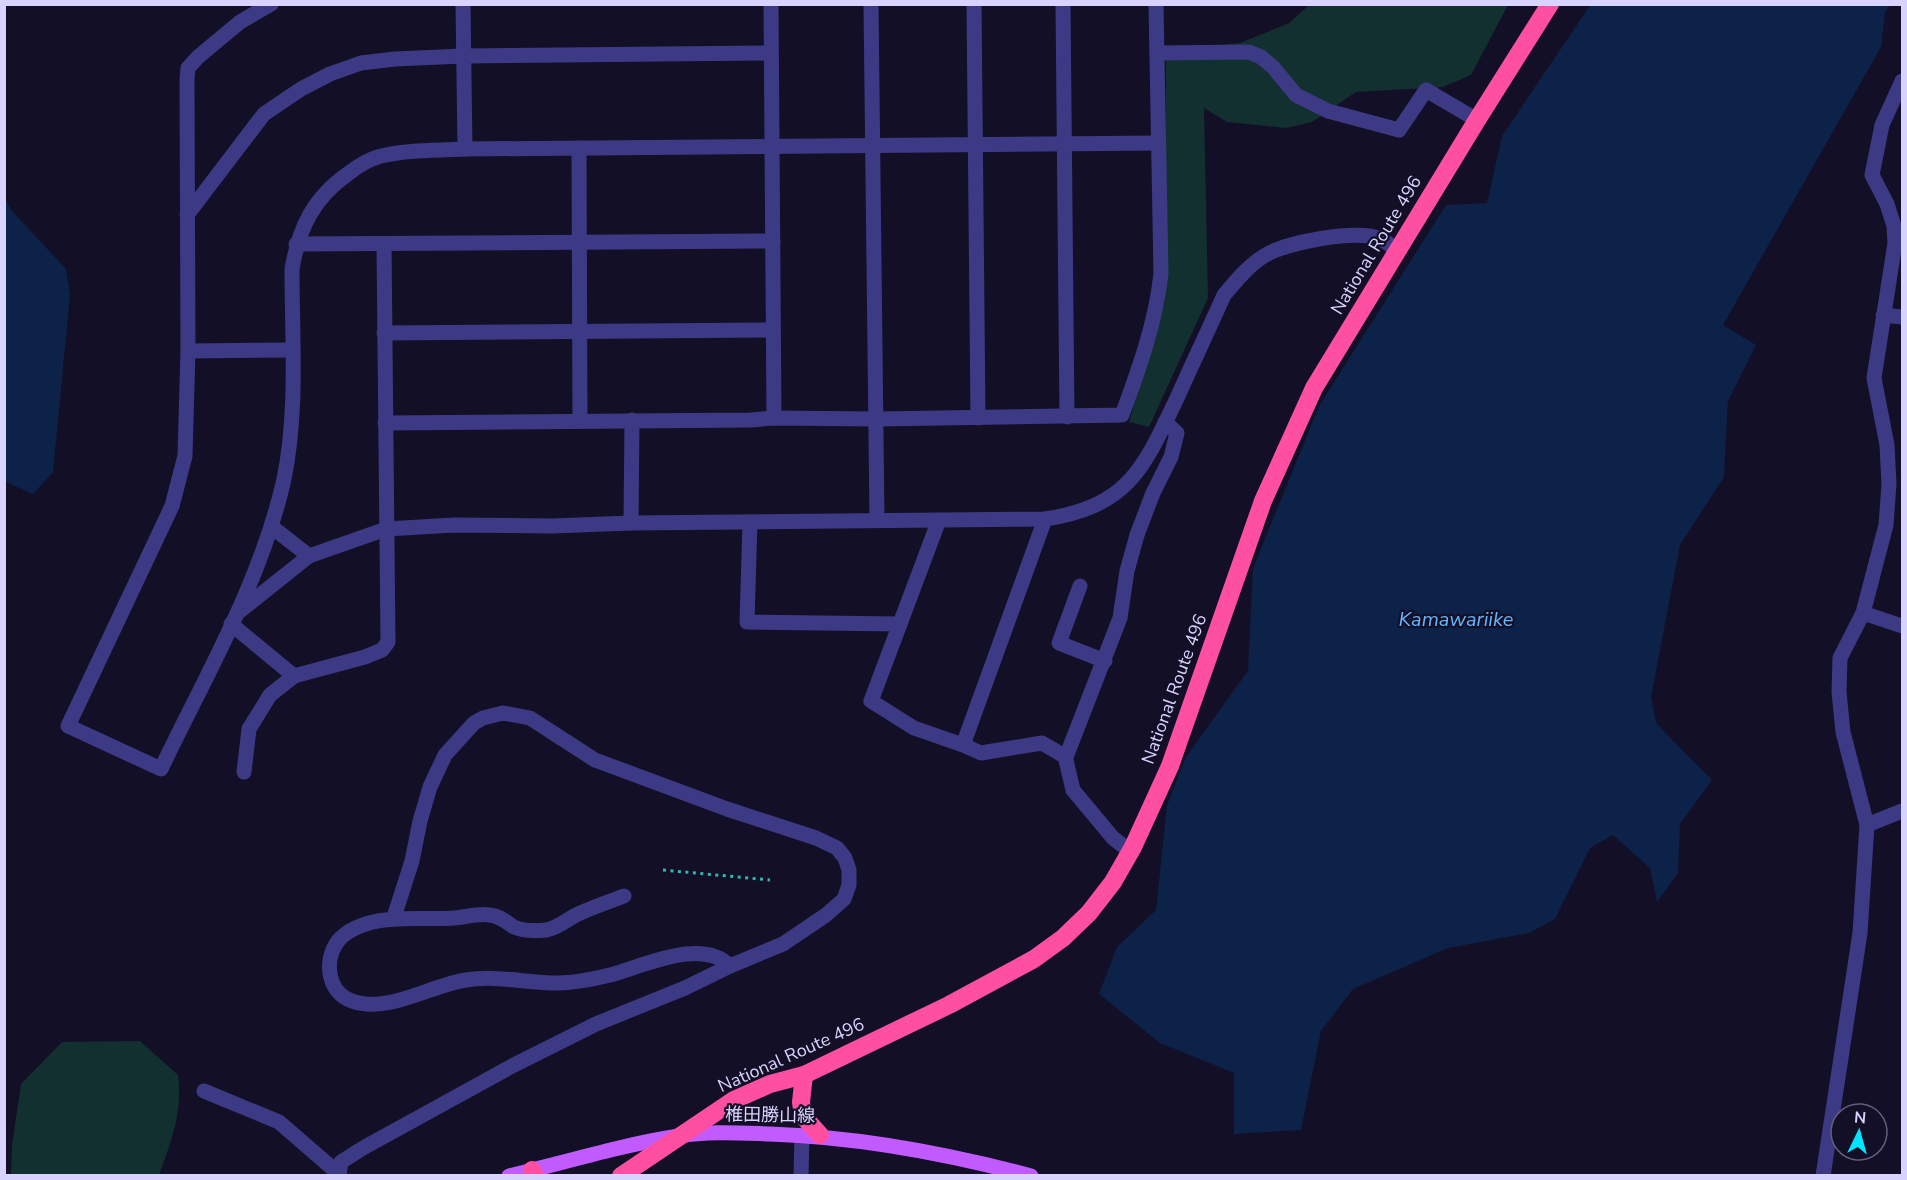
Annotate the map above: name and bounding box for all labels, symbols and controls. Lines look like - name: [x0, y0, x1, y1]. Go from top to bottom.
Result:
- street label: National Route 496: [1325, 171, 1427, 319]
- water label: Kamawariike: [1399, 606, 1514, 633]
- street label: National Route 496: [1136, 611, 1212, 767]
- street label: National Route 496: [714, 1012, 868, 1098]
- street label: 椎田勝山線: [725, 1102, 815, 1128]
- north arrow: [1829, 1102, 1889, 1162]
- text: N: [1853, 1107, 1867, 1130]

